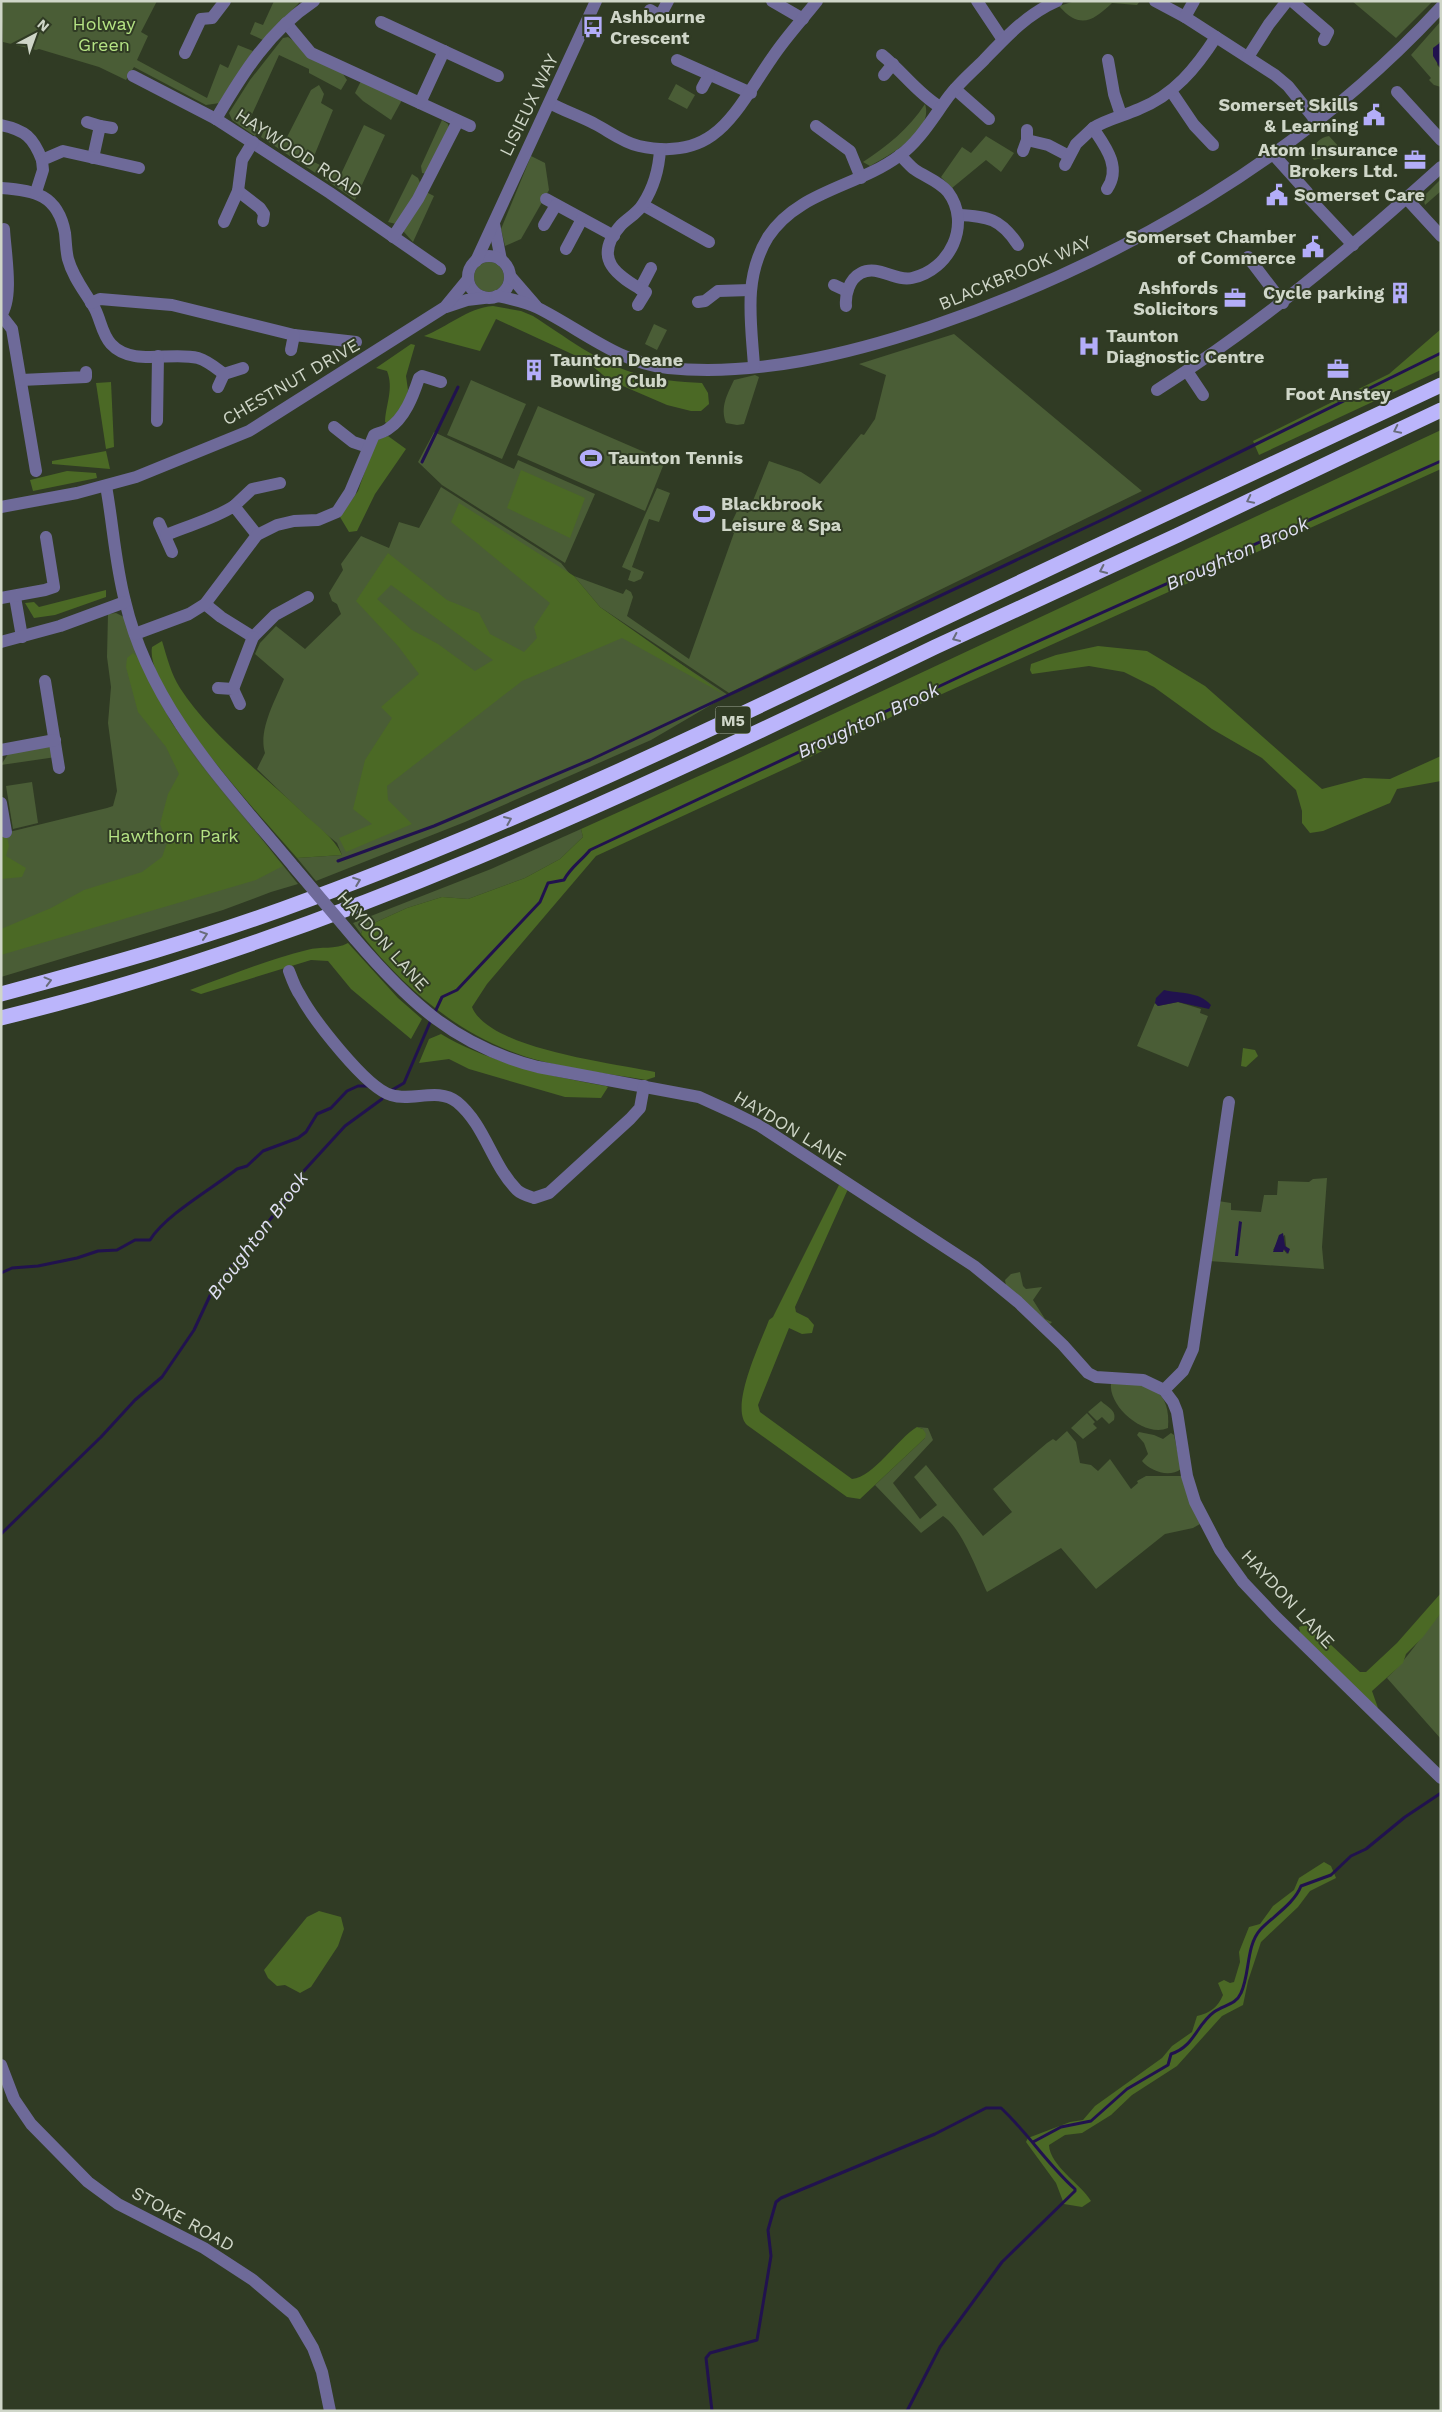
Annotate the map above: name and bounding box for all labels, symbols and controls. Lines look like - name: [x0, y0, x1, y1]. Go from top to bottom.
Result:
- place label: Ashbourne Crescent: [610, 6, 705, 48]
- north arrow: [10, 10, 60, 60]
- park label: Holway Green: [73, 13, 136, 55]
- bus stop icon: Ashbourne Crescent: [580, 14, 606, 40]
- text: N: [34, 16, 53, 35]
- street label: LISIEUX WAY: [495, 50, 563, 159]
- place label: Somerset Skills & Learning: [1218, 94, 1359, 136]
- public building icon: Somerset Skills & Learning: [1361, 102, 1387, 128]
- street label: HAYWOOD ROAD: [232, 104, 367, 201]
- place label: Atom Insurance Brokers Ltd.: [1258, 139, 1398, 181]
- office icon: Atom Insurance Brokers Ltd.: [1402, 147, 1428, 173]
- public building icon: Somerset Care: [1264, 182, 1290, 208]
- place label: Somerset Care: [1294, 184, 1425, 205]
- place label: Somerset Chamber of Commerce: [1126, 226, 1296, 268]
- street label: BLACKBROOK WAY: [935, 231, 1095, 314]
- public building icon: Somerset Chamber of Commerce: [1300, 234, 1326, 260]
- place label: Ashfords Solicitors: [1133, 277, 1218, 319]
- building icon: Cycle parking: [1387, 280, 1413, 306]
- place label: Cycle parking: [1263, 282, 1385, 303]
- office icon: Ashfords Solicitors: [1222, 285, 1248, 311]
- place label: Taunton Diagnostic Centre: [1106, 325, 1264, 367]
- hospital icon: Taunton Diagnostic Centre: [1076, 333, 1102, 359]
- street label: CHESTNUT DRIVE: [218, 334, 363, 429]
- place label: Taunton Deane Bowling Club: [550, 349, 683, 391]
- office icon: Foot Anstey: [1325, 356, 1351, 382]
- building icon: Taunton Deane Bowling Club: [521, 357, 547, 383]
- place label: Foot Anstey: [1285, 383, 1392, 404]
- one-way arrow: [1393, 424, 1402, 435]
- sports icon: Taunton Tennis: [578, 445, 604, 471]
- place label: Taunton Tennis: [608, 447, 744, 468]
- place label: Blackbrook Leisure & Spa: [721, 493, 842, 535]
- one-way arrow: [1246, 494, 1255, 505]
- sports icon: Blackbrook Leisure & Spa: [691, 501, 717, 527]
- water label: Broughton Brook: [1162, 511, 1313, 595]
- one-way arrow: [1099, 563, 1108, 574]
- one-way arrow: [952, 632, 961, 642]
- water label: Broughton Brook: [794, 677, 943, 763]
- road number: M5: [716, 706, 750, 734]
- one-way arrow: [503, 816, 512, 826]
- park label: Hawthorn Park: [108, 825, 238, 846]
- one-way arrow: [352, 877, 361, 887]
- street label: HAYDON LANE: [333, 886, 434, 995]
- one-way arrow: [200, 931, 208, 941]
- one-way arrow: [44, 976, 53, 987]
- street label: HAYDON LANE: [730, 1086, 850, 1169]
- water label: Broughton Brook: [202, 1166, 313, 1304]
- street label: HAYDON LANE: [1237, 1545, 1339, 1652]
- street label: STOKE ROAD: [128, 2182, 238, 2255]

